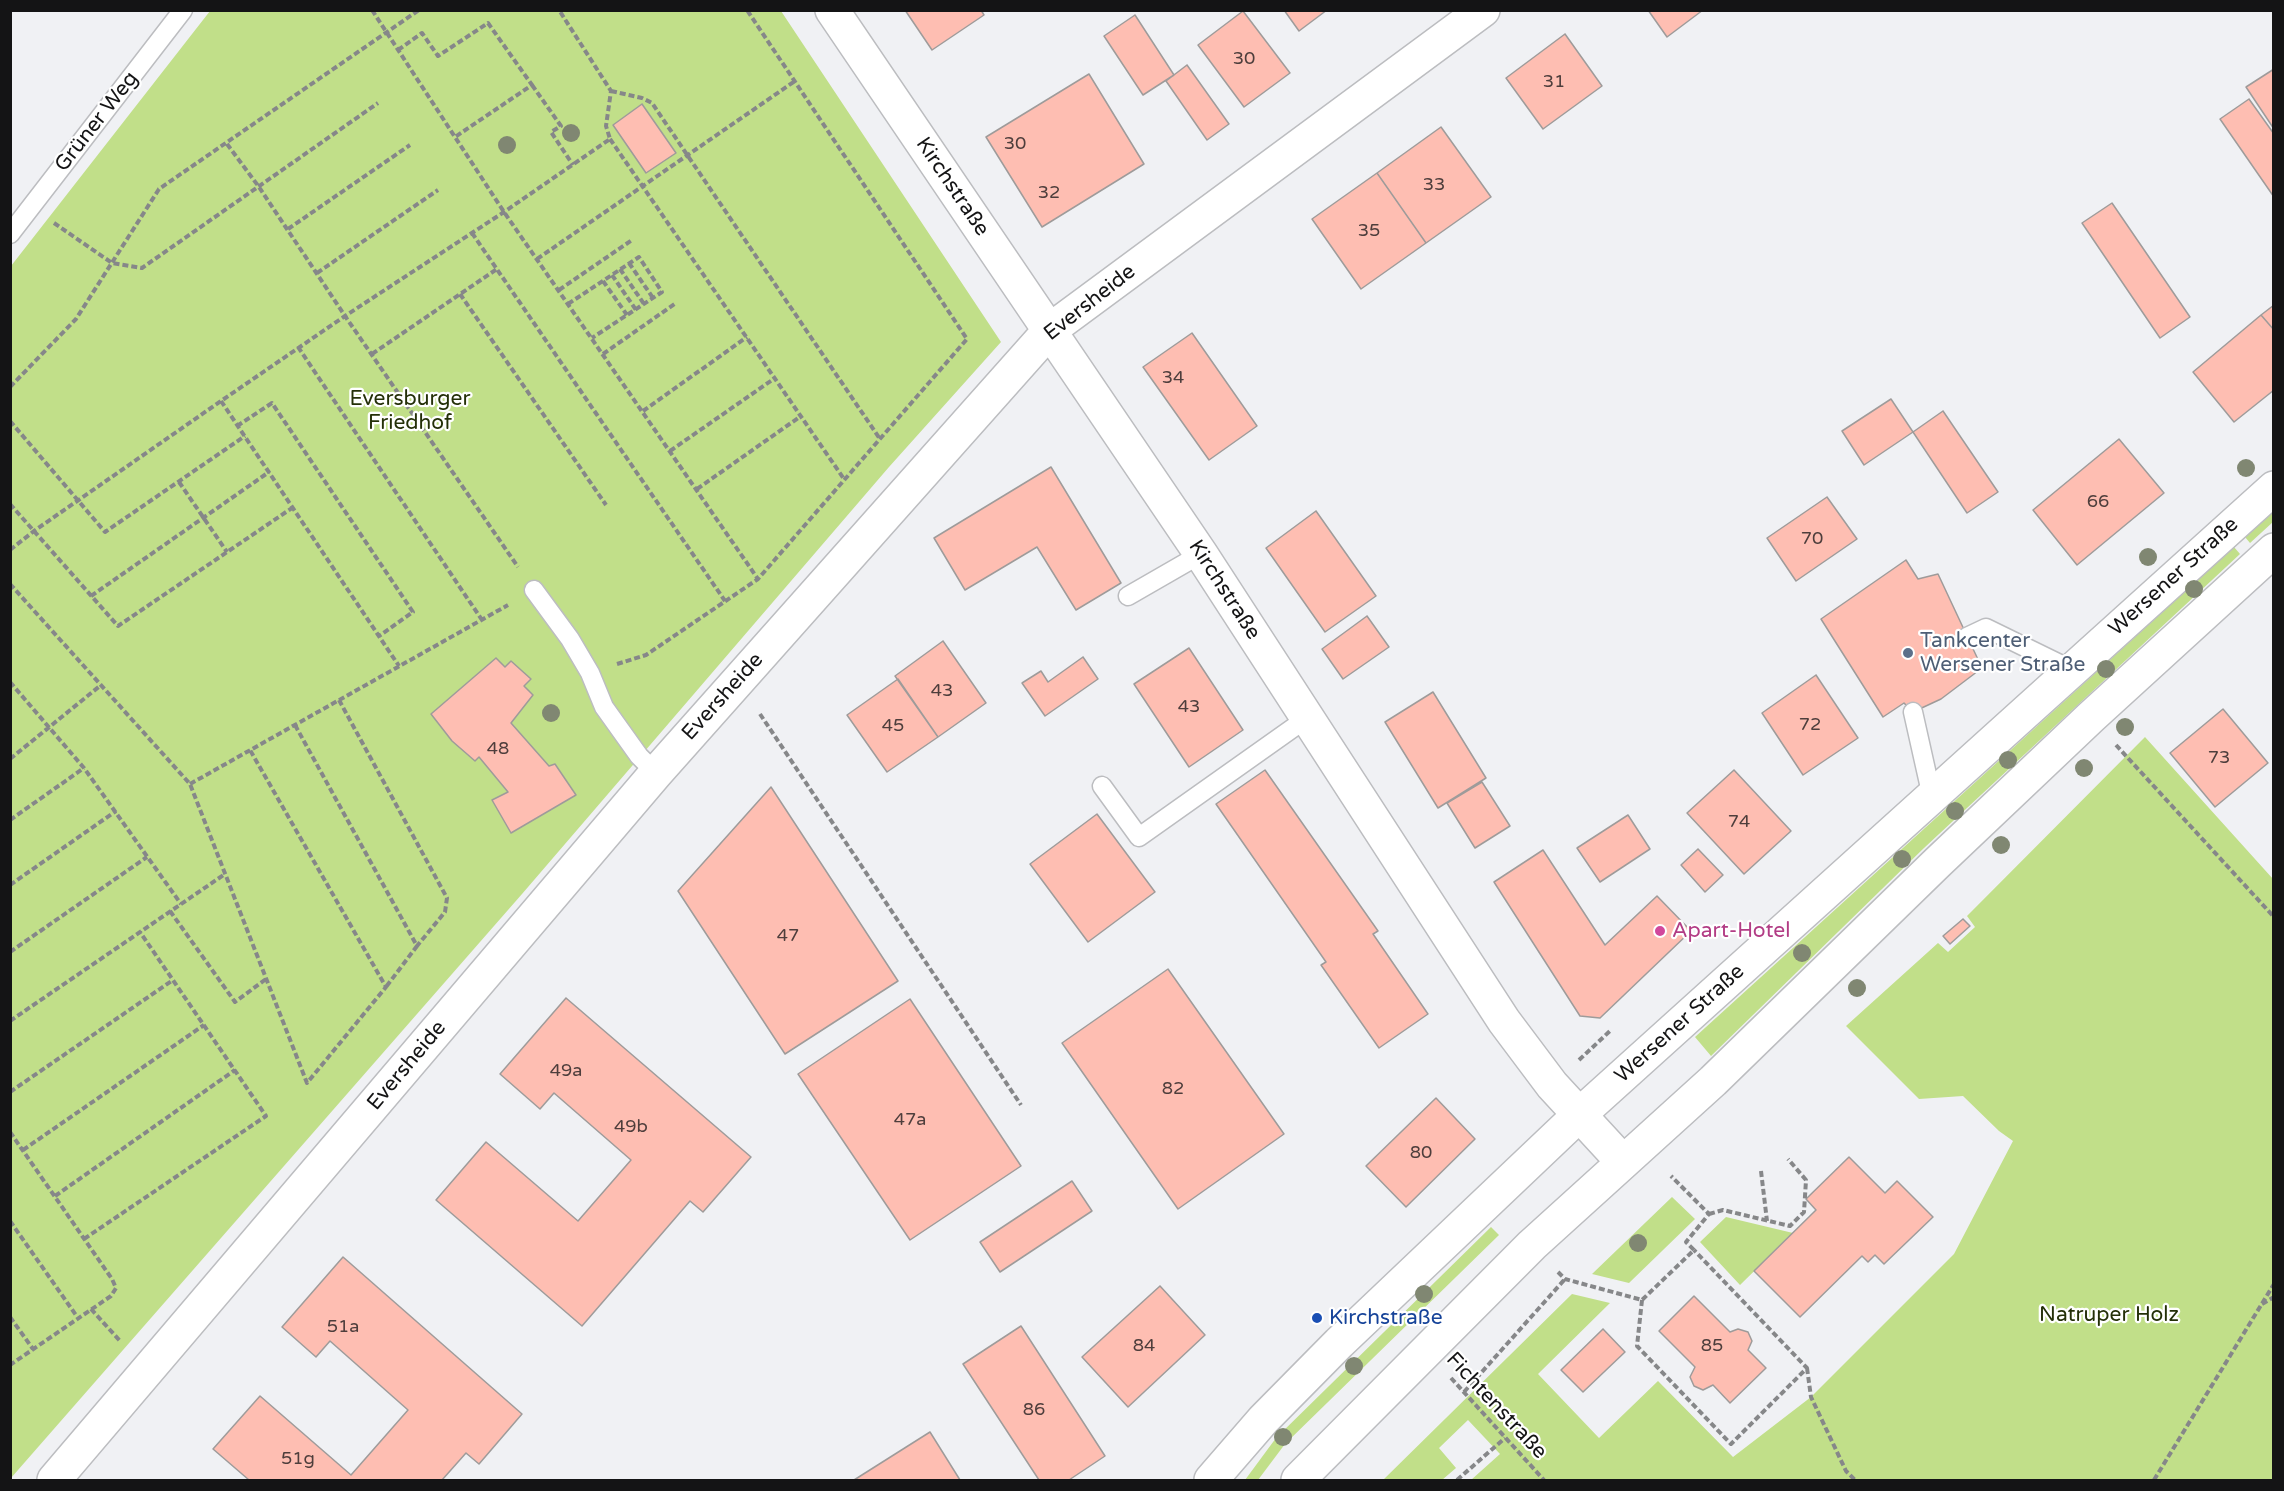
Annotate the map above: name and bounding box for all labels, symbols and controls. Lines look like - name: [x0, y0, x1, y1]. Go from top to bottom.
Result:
- house number: 30: [1233, 48, 1255, 70]
- street label: Grüner Weg: [50, 67, 144, 177]
- house number: 31: [1543, 71, 1565, 93]
- street label: Kirchstraße: [910, 133, 994, 241]
- house number: 30: [1004, 133, 1026, 155]
- house number: 33: [1423, 174, 1445, 196]
- house number: 32: [1038, 182, 1060, 204]
- house number: 35: [1358, 220, 1380, 242]
- street label: Eversheide: [1039, 259, 1141, 347]
- house number: 34: [1162, 367, 1184, 389]
- park label: Eversburger Friedhof: [349, 386, 471, 436]
- house number: 66: [2087, 491, 2109, 513]
- street label: Wersener Straße: [2104, 512, 2244, 642]
- house number: 70: [1801, 528, 1823, 550]
- street label: Kirchstraße: [1183, 536, 1265, 644]
- place label: Tankcenter Wersener Straße: [1920, 628, 2085, 678]
- marker: Tankcenter Wersener Straße: [1901, 646, 1915, 660]
- street label: Eversheide: [677, 648, 769, 746]
- house number: 43: [931, 680, 953, 702]
- house number: 43: [1178, 696, 1200, 718]
- house number: 72: [1799, 714, 1821, 736]
- house number: 45: [882, 715, 904, 737]
- house number: 48: [487, 738, 509, 760]
- house number: 73: [2208, 747, 2230, 769]
- house number: 74: [1728, 811, 1750, 833]
- place label: Apart-Hotel: [1672, 918, 1790, 944]
- marker: Apart-Hotel: [1653, 924, 1667, 938]
- house number: 47: [777, 925, 799, 947]
- street label: Wersener Straße: [1610, 959, 1750, 1089]
- street label: Eversheide: [362, 1016, 452, 1116]
- house number: 49a: [550, 1060, 582, 1082]
- house number: 82: [1162, 1078, 1184, 1100]
- house number: 47a: [894, 1109, 926, 1131]
- house number: 49b: [614, 1116, 648, 1138]
- house number: 80: [1410, 1142, 1432, 1164]
- park label: Natruper Holz: [2039, 1302, 2179, 1328]
- place label: Kirchstraße: [1329, 1305, 1443, 1331]
- marker: Kirchstraße: [1310, 1311, 1324, 1325]
- house number: 51a: [327, 1316, 359, 1338]
- house number: 84: [1133, 1335, 1155, 1357]
- house number: 85: [1701, 1335, 1723, 1357]
- street label: Fichtenstraße: [1440, 1347, 1552, 1465]
- house number: 86: [1023, 1399, 1045, 1421]
- house number: 51g: [281, 1448, 315, 1470]

